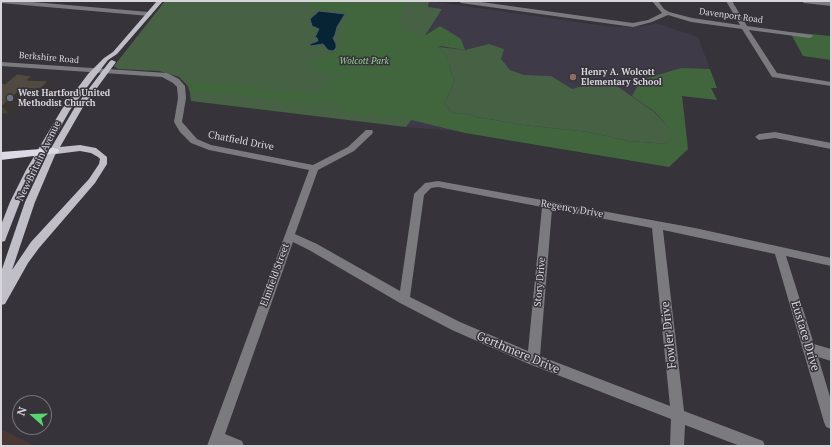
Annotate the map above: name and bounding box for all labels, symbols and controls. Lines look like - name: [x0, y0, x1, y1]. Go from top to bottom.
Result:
- street label: Davenport Road: [698, 6, 764, 26]
- street label: Berkshire Road: [18, 50, 80, 66]
- park label: Wolcott Park: [339, 56, 389, 66]
- place label: Henry A. Wolcott Elementary School: [581, 67, 662, 88]
- marker: Henry A. Wolcott Elementary School: [568, 72, 578, 82]
- place label: West Hartford United Methodist Church: [18, 88, 110, 109]
- marker: West Hartford United Methodist Church: [5, 93, 15, 103]
- street label: New Britain Avenue: [14, 119, 64, 203]
- street label: Chatfield Drive: [207, 129, 275, 153]
- street label: Regency Drive: [540, 198, 604, 220]
- street label: Elmfield Street: [258, 242, 292, 308]
- street label: Story Drive: [532, 257, 548, 307]
- street label: Eustace Drive: [788, 299, 822, 373]
- street label: Fowler Drive: [658, 301, 680, 369]
- street label: Gerthmere Drive: [474, 329, 562, 377]
- north arrow: [12, 395, 52, 435]
- text: N: [14, 405, 30, 418]

